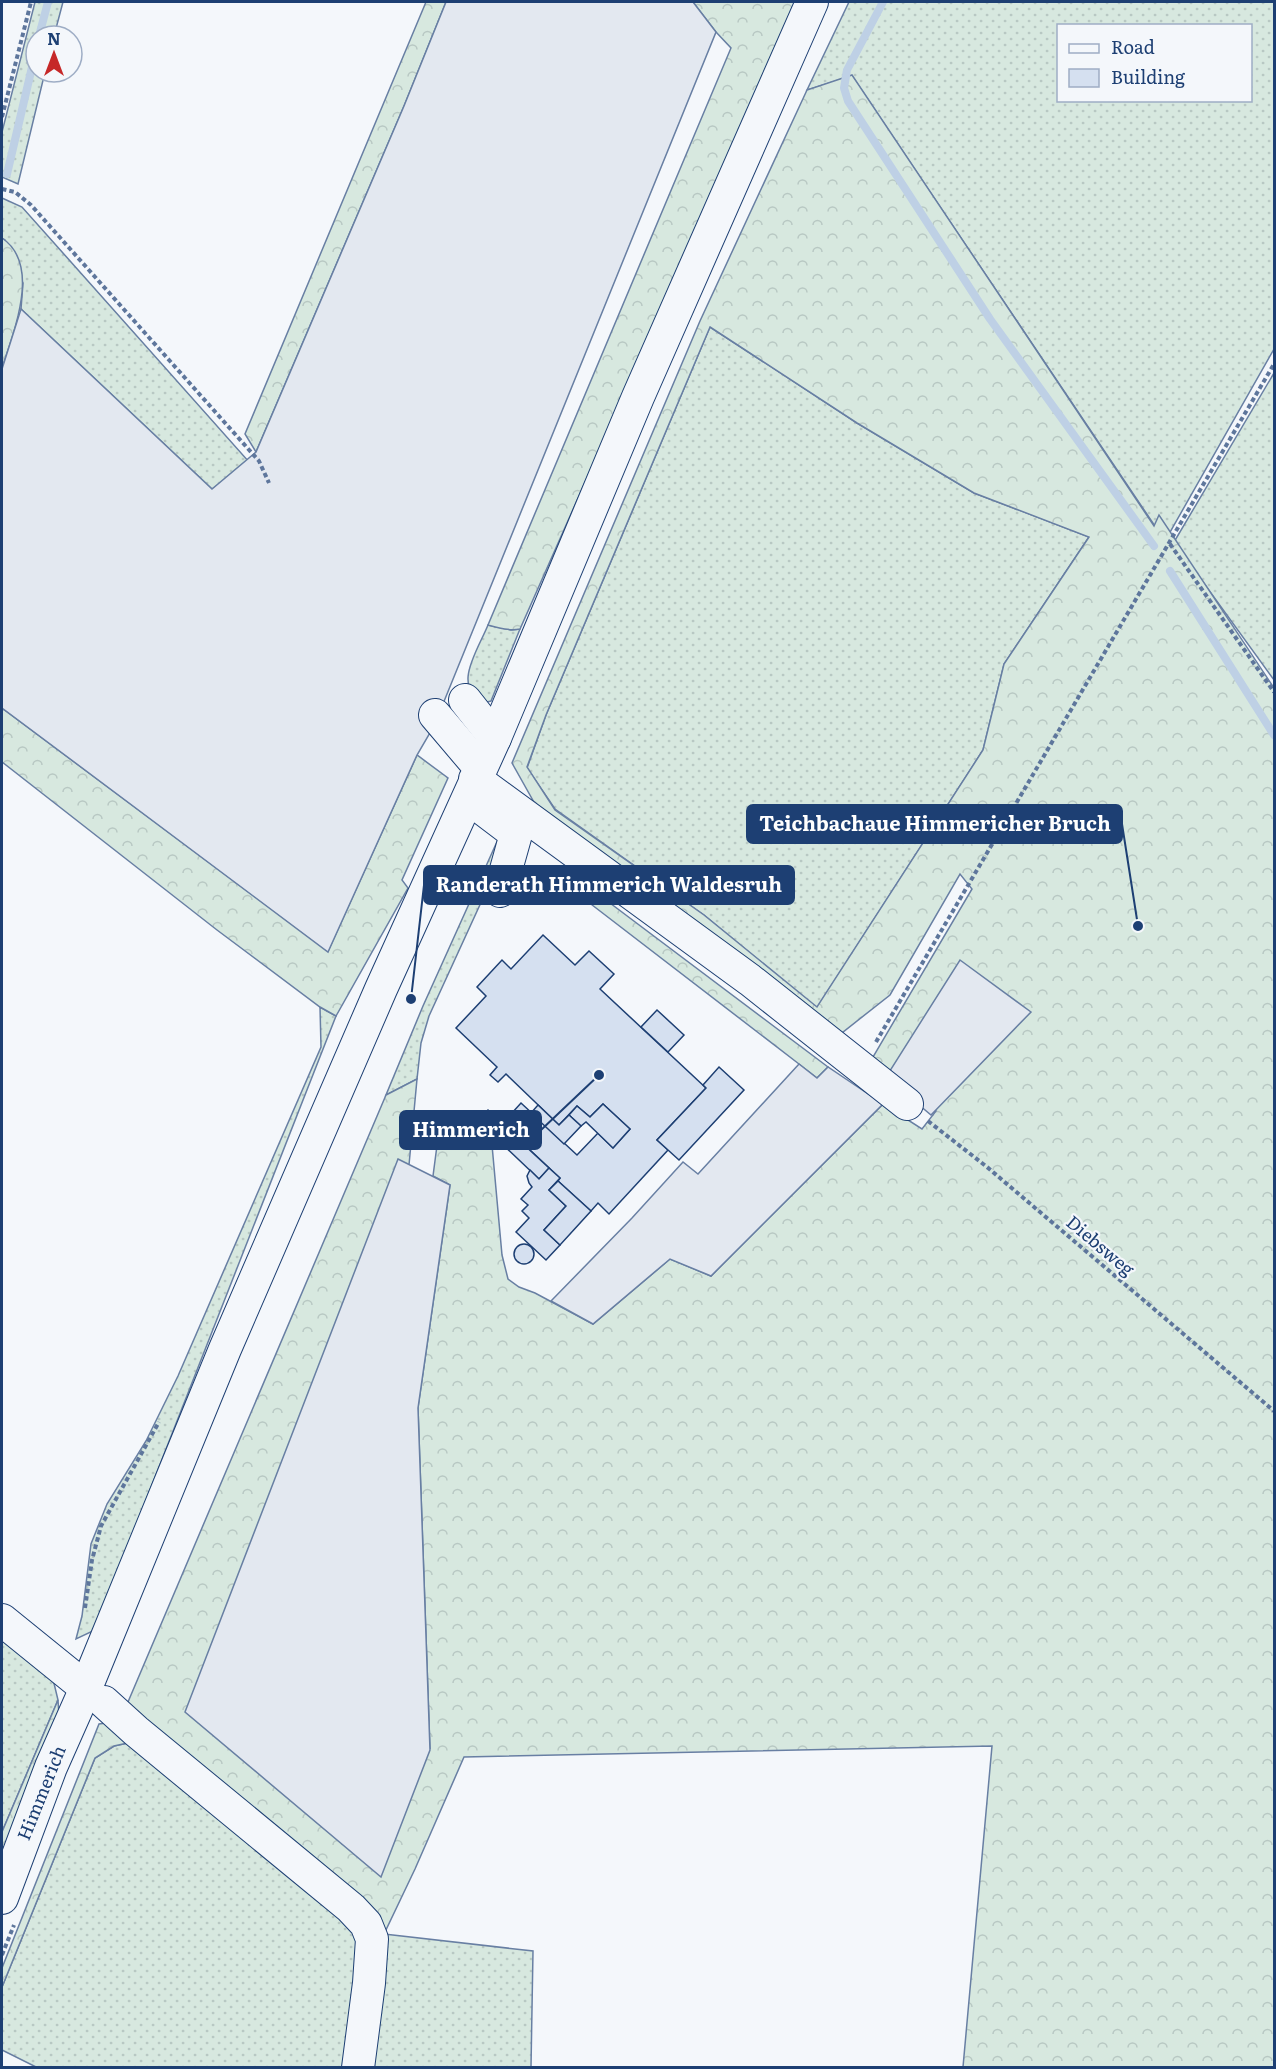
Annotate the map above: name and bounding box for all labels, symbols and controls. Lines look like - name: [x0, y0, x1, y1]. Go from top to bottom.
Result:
- north arrow: [24, 24, 84, 84]
- legend: [1057, 24, 1252, 102]
- text: N: [47, 26, 61, 50]
- text: Road: [1111, 33, 1155, 60]
- text: Building: [1111, 63, 1186, 90]
- callout: Teichbachaue Himmericher Bruch: [747, 805, 1122, 843]
- text: Teichbachaue Himmericher Bruch: [759, 807, 1111, 837]
- callout: Randerath Himmerich Waldesruh: [424, 866, 794, 904]
- text: Randerath Himmerich Waldesruh: [436, 868, 782, 898]
- callout: Himmerich: [400, 1111, 541, 1149]
- text: Himmerich: [412, 1113, 530, 1143]
- street label: Diebsweg: [1061, 1208, 1142, 1282]
- street label: Himmerich: [9, 1741, 72, 1844]

